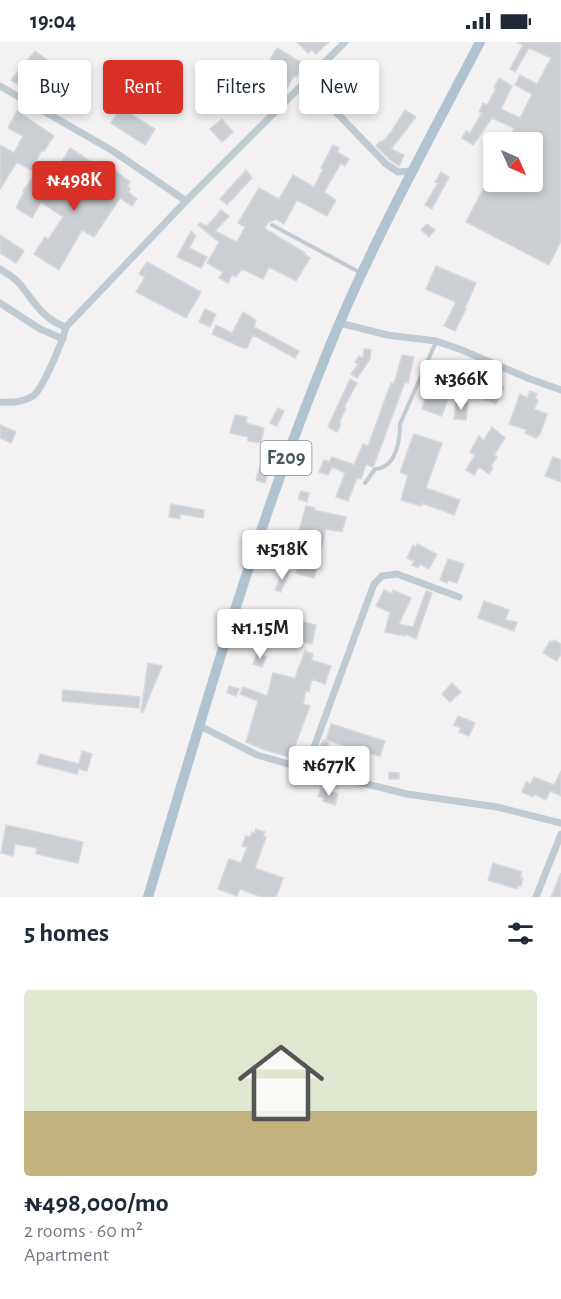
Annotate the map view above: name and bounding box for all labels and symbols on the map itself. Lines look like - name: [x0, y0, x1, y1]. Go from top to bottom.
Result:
- north arrow: [483, 132, 543, 192]
- pin: ₦498K: [32, 161, 116, 212]
- pin: ₦366K: [419, 360, 503, 411]
- road number: F209: [260, 441, 312, 475]
- pin: ₦518K: [240, 530, 324, 581]
- pin: ₦1.15M: [211, 609, 309, 660]
- pin: ₦677K: [287, 746, 371, 797]

